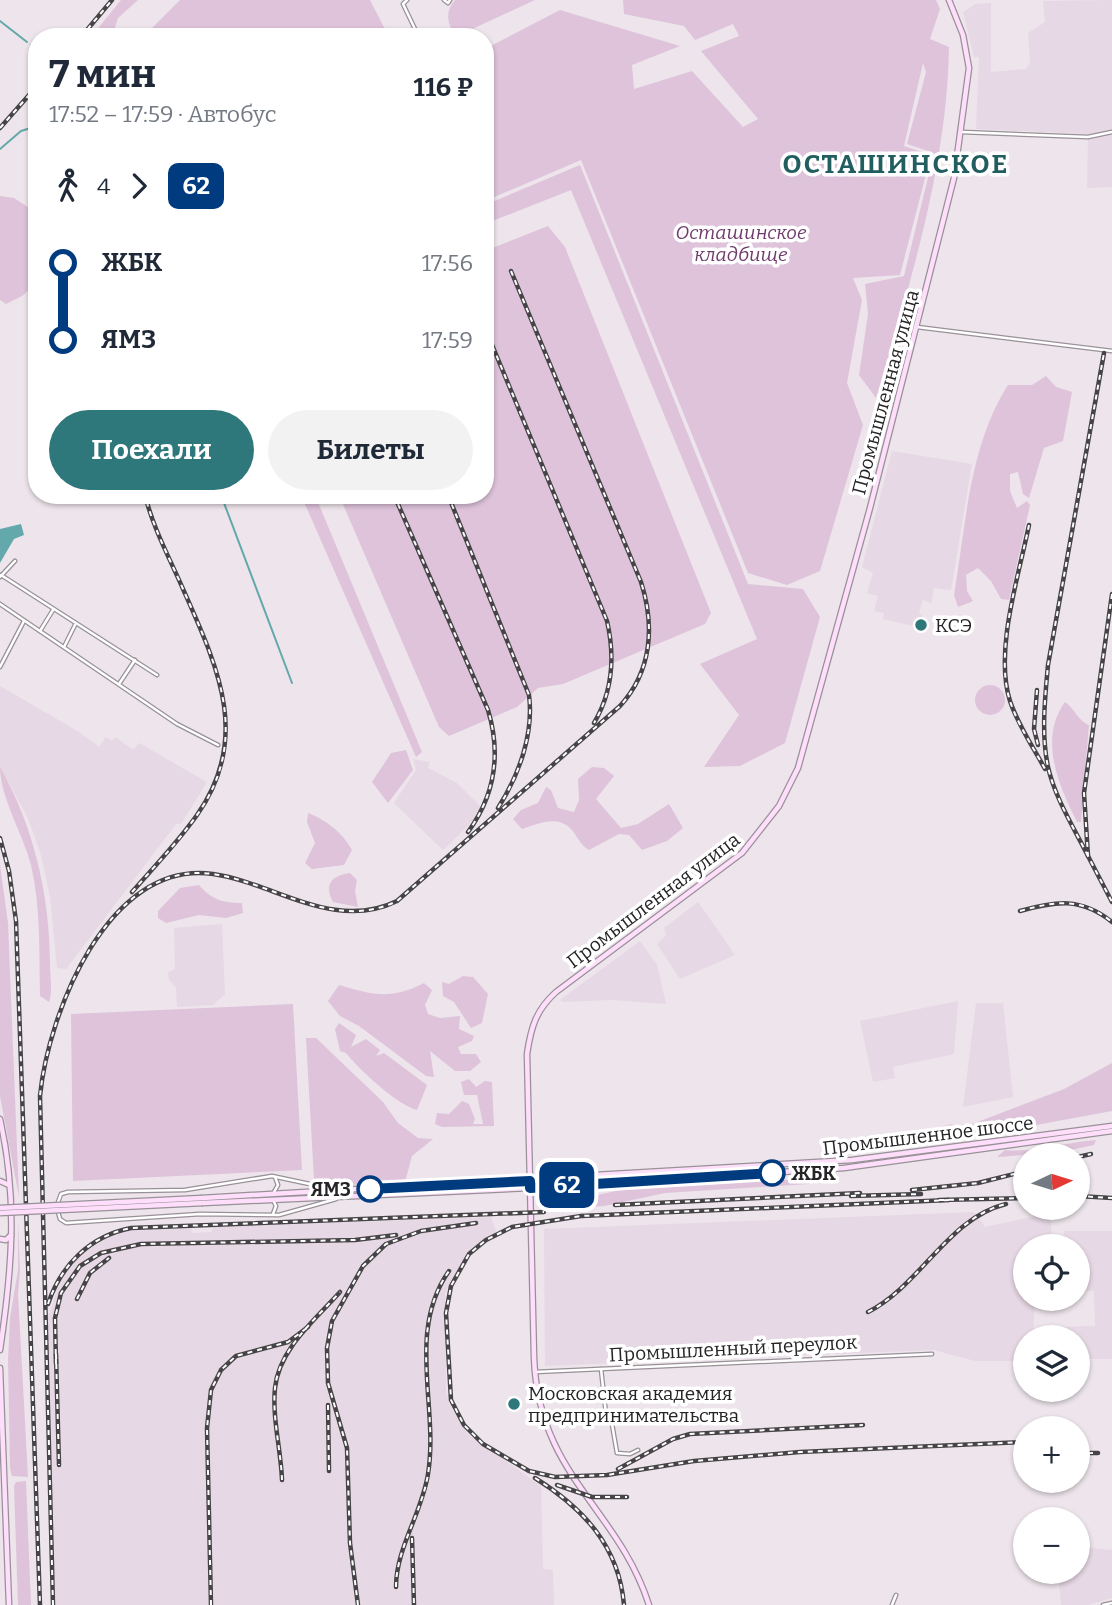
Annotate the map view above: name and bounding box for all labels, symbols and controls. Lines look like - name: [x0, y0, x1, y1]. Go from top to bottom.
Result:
- text: 7 мин: [49, 51, 156, 97]
- text: 116 ₽: [413, 72, 473, 103]
- text: 17:52 – 17:59 · Автобус: [49, 100, 277, 128]
- district label: ОСТАШИНСКОЕ: [783, 149, 1009, 180]
- icon: walk: [49, 167, 87, 205]
- icon: forward: [120, 167, 158, 205]
- text: 4: [97, 172, 110, 200]
- text: 62: [182, 172, 210, 200]
- park label: Осташинское кладбище: [675, 221, 807, 266]
- text: ЖБК: [101, 247, 162, 278]
- text: 17:56: [422, 249, 473, 277]
- street label: Промышленная улица: [847, 287, 924, 497]
- text: ЯМЗ: [101, 324, 156, 355]
- text: 17:59: [422, 326, 473, 354]
- button: Поехали: [49, 410, 254, 490]
- button: Билеты: [268, 410, 473, 490]
- place label: КСЭ: [935, 614, 972, 637]
- marker: КСЭ: [913, 617, 929, 633]
- street label: Промышленная улица: [562, 827, 745, 973]
- street label: Промышленное шоссе: [821, 1111, 1035, 1160]
- north arrow: [1013, 1143, 1090, 1220]
- map controls: [1013, 1143, 1090, 1584]
- marker: ЖБК: [759, 1160, 785, 1186]
- line badge: 62: [536, 1162, 598, 1208]
- place label: ЖБК: [791, 1162, 836, 1185]
- text: 62: [553, 1171, 581, 1199]
- marker: ЯМЗ: [357, 1176, 383, 1202]
- place label: ЯМЗ: [311, 1178, 351, 1201]
- button: locate: [1013, 1234, 1090, 1311]
- button: layers: [1013, 1325, 1090, 1402]
- street label: Промышленный переулок: [608, 1330, 859, 1366]
- place label: Московская академия предпринимательства: [528, 1382, 740, 1427]
- marker: Московская академия предпринимательства: [506, 1396, 522, 1412]
- button: +: [1013, 1416, 1090, 1493]
- button: −: [1013, 1507, 1090, 1584]

